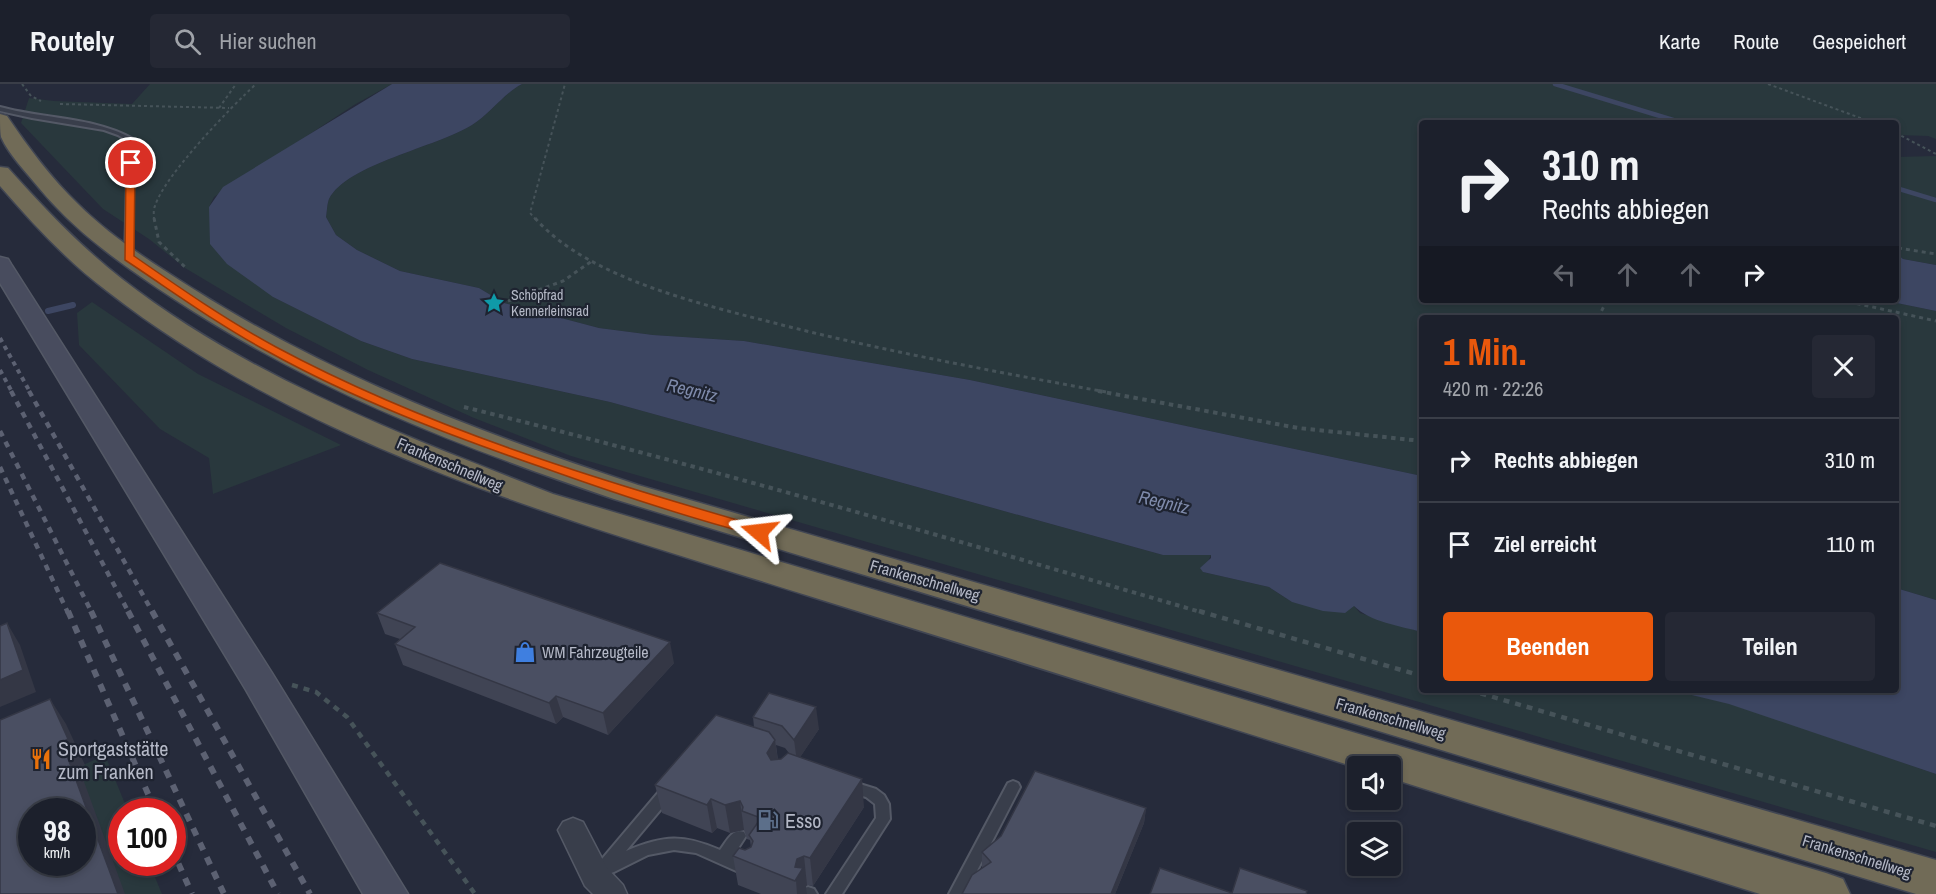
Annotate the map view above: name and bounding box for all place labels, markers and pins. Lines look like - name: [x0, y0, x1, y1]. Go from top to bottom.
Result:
- pin: [105, 137, 156, 188]
- place label: Schöpfrad Kennerleinsrad: [511, 286, 589, 320]
- place icon: Schöpfrad Kennerleinsrad: [482, 291, 506, 315]
- shop icon: WM Fahrzeugteile: [513, 640, 537, 664]
- place label: WM Fahrzeugteile: [542, 641, 649, 663]
- place label: Sportgaststätte zum Franken: [58, 735, 168, 785]
- restaurant icon: Sportgaststätte zum Franken: [29, 747, 53, 771]
- place label: Esso: [785, 807, 821, 834]
- fuel station icon: Esso: [756, 808, 780, 832]

